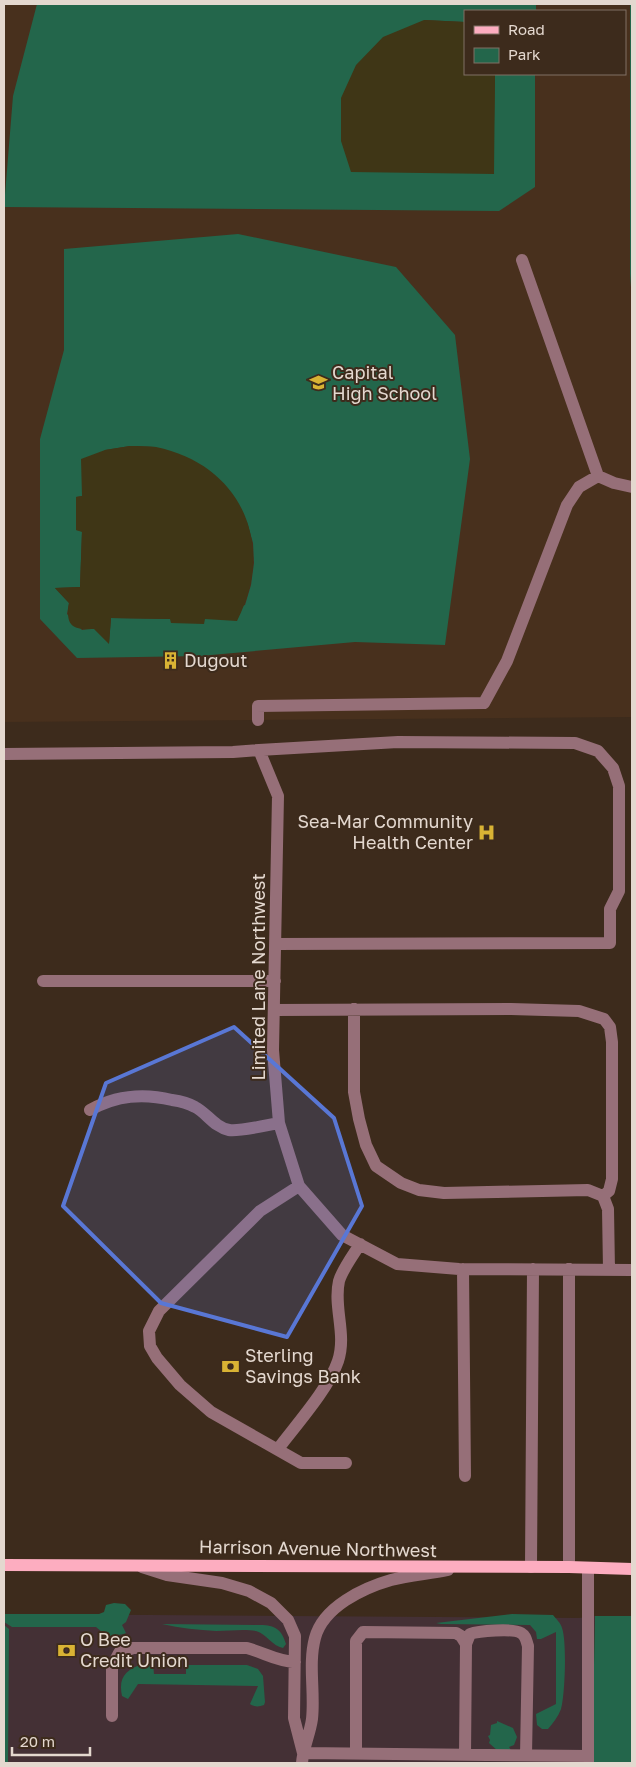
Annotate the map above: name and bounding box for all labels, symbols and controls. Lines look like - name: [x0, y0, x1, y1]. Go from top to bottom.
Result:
- legend: [464, 10, 626, 75]
- text: Road: [508, 20, 545, 38]
- text: Park: [508, 45, 541, 63]
- place label: Capital High School: [332, 361, 437, 404]
- school or university icon: Capital High School: [308, 373, 328, 393]
- place label: Dugout: [184, 649, 247, 671]
- building icon: Dugout: [160, 651, 180, 671]
- place label: Sea-Mar Community Health Center: [298, 810, 473, 853]
- hospital icon: Sea-Mar Community Health Center: [477, 822, 497, 842]
- street label: Limited Lane Northwest: [247, 873, 269, 1081]
- place label: Sterling Savings Bank: [245, 1344, 361, 1387]
- bank icon: Sterling Savings Bank: [221, 1356, 241, 1376]
- street label: Harrison Avenue Northwest: [199, 1535, 437, 1561]
- place label: O Bee Credit Union: [80, 1628, 188, 1671]
- bank icon: O Bee Credit Union: [56, 1640, 76, 1660]
- scale bar: [12, 1724, 90, 1756]
- text: 20 m: [20, 1732, 55, 1750]

